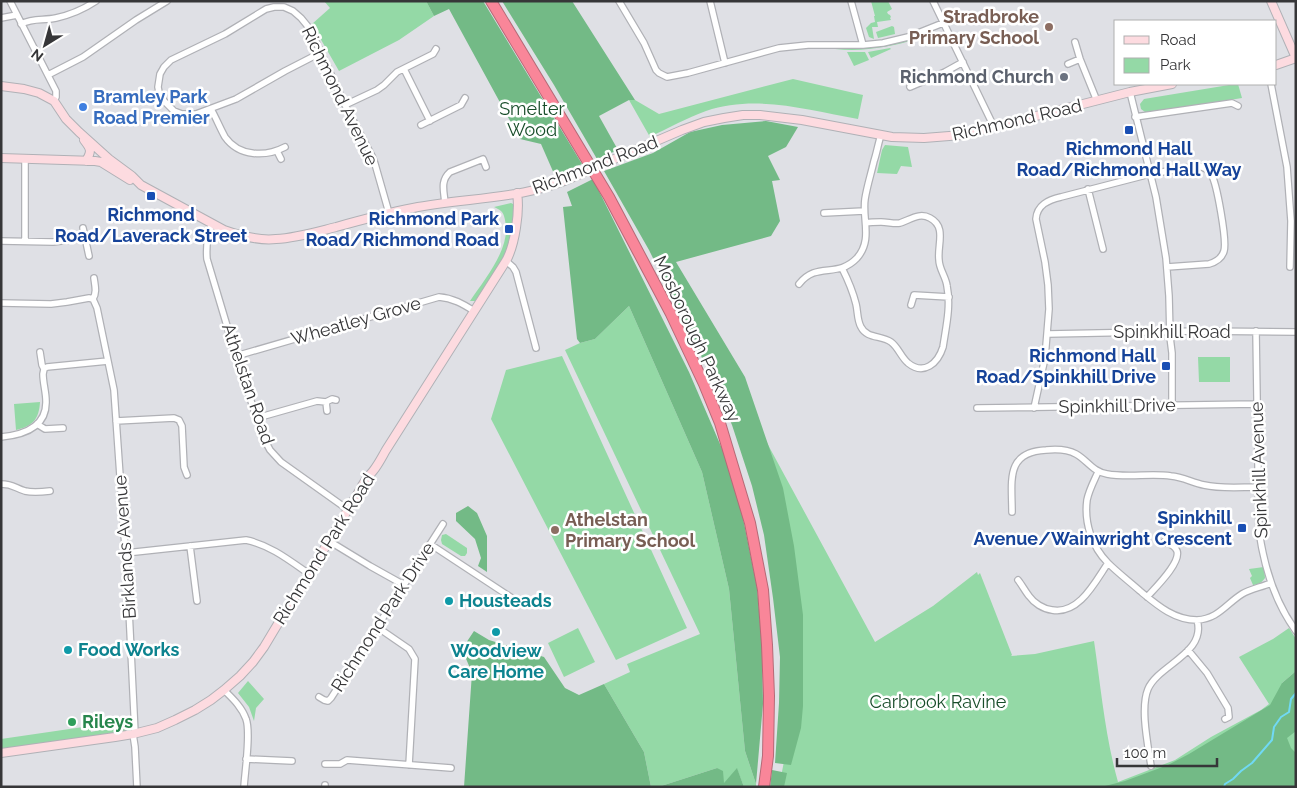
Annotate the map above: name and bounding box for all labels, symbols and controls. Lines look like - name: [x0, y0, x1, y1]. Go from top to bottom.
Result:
- place label: Stradbroke Primary School: [909, 6, 1039, 48]
- north arrow: [20, 20, 70, 70]
- legend: [1114, 20, 1277, 85]
- marker: Stradbroke Primary School: [1043, 21, 1055, 33]
- street label: Richmond Avenue: [298, 23, 383, 169]
- text: Road: [1160, 31, 1196, 49]
- text: N: [28, 46, 46, 65]
- text: Park: [1160, 56, 1191, 74]
- place label: Richmond Church: [900, 66, 1054, 87]
- marker: Richmond Church: [1058, 71, 1070, 83]
- place label: Bramley Park Road Premier: [93, 86, 210, 128]
- street label: Richmond Road: [950, 94, 1084, 145]
- park label: Smelter Wood: [499, 98, 566, 140]
- marker: Bramley Park Road Premier: [77, 101, 89, 113]
- marker: Richmond Hall Road/Richmond Hall Way: [1123, 124, 1135, 136]
- street label: Richmond Road: [529, 131, 661, 198]
- place label: Richmond Hall Road/Richmond Hall Way: [1016, 138, 1242, 180]
- marker: Richmond Road/Laverack Street: [145, 190, 157, 202]
- place label: Richmond Road/Laverack Street: [55, 204, 247, 246]
- place label: Richmond Park Road/Richmond Road: [305, 208, 500, 250]
- marker: Richmond Park Road/Richmond Road: [503, 223, 515, 235]
- street label: Mosborough Parkway: [650, 252, 745, 425]
- street label: Wheatley Grove: [289, 292, 423, 349]
- street label: Athelstan Road: [218, 321, 279, 447]
- street label: Spinkhill Road: [1113, 321, 1231, 342]
- place label: Richmond Hall Road/Spinkhill Drive: [976, 345, 1156, 387]
- marker: Richmond Hall Road/Spinkhill Drive: [1160, 360, 1172, 372]
- street label: Spinkhill Drive: [1058, 394, 1176, 417]
- street label: Spinkhill Avenue: [1246, 401, 1271, 539]
- street label: Richmond Park Road: [269, 469, 379, 628]
- street label: Birklands Avenue: [109, 474, 140, 620]
- place label: Spinkhill Avenue/Wainwright Crescent: [974, 507, 1232, 549]
- place label: Athelstan Primary School: [565, 509, 695, 551]
- marker: Spinkhill Avenue/Wainwright Crescent: [1236, 522, 1248, 534]
- marker: Athelstan Primary School: [549, 524, 561, 536]
- street label: Richmond Park Drive: [326, 538, 439, 695]
- place label: Housteads: [459, 590, 552, 611]
- marker: Housteads: [443, 595, 455, 607]
- marker: Woodview Care Home: [490, 626, 502, 638]
- place label: Food Works: [78, 639, 179, 660]
- place label: Woodview Care Home: [448, 640, 544, 682]
- marker: Food Works: [62, 644, 74, 656]
- park label: Carbrook Ravine: [870, 691, 1007, 712]
- place label: Rileys: [82, 711, 133, 732]
- marker: Rileys: [66, 716, 78, 728]
- scale bar: [1117, 736, 1217, 768]
- text: 100 m: [1124, 744, 1166, 762]

